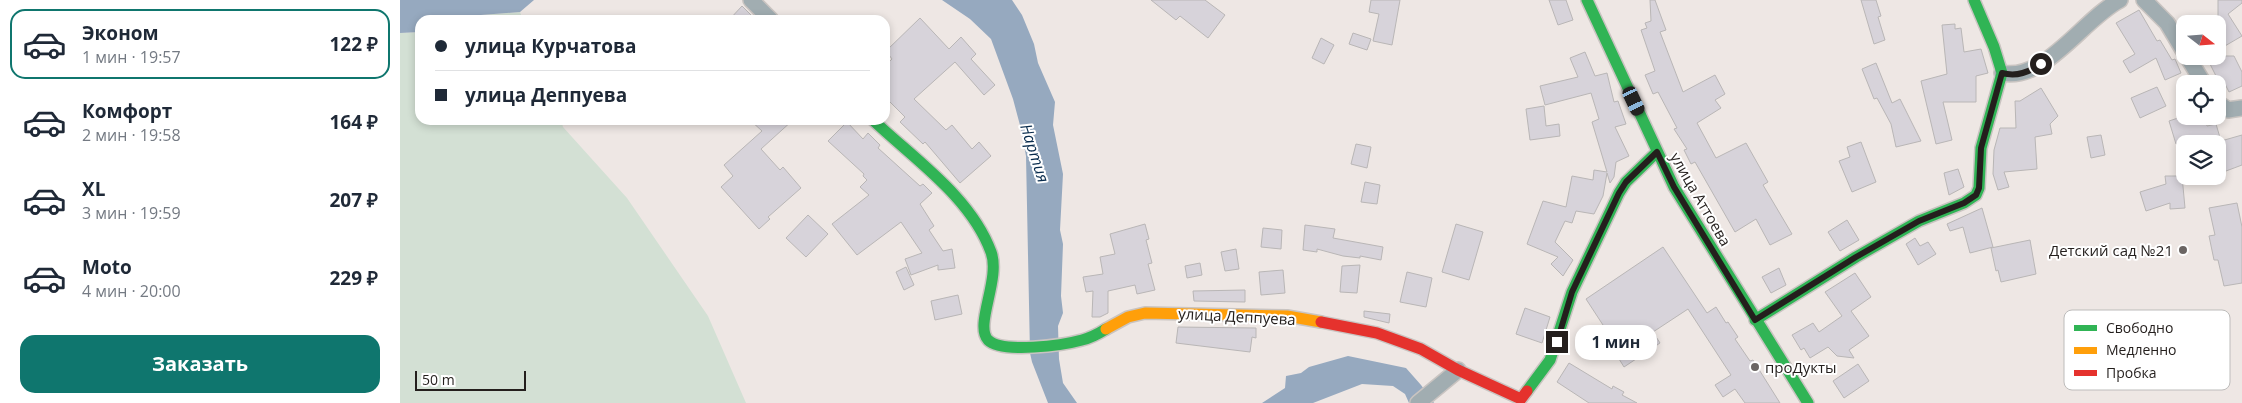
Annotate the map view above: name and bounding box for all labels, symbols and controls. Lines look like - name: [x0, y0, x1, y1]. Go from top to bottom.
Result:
- north arrow: [2176, 15, 2226, 65]
- map controls: [2176, 15, 2226, 185]
- text: Эконом: [82, 20, 159, 46]
- icon: car: [22, 22, 67, 67]
- text: 122 ₽: [329, 31, 378, 57]
- text: улица Курчатова: [465, 33, 636, 59]
- text: 1 мин · 19:57: [82, 46, 181, 68]
- route start: [2030, 53, 2052, 75]
- button: locate: [2176, 75, 2226, 125]
- text: улица Деппуева: [465, 82, 627, 108]
- car: [1620, 84, 1647, 118]
- text: Комфорт: [82, 98, 172, 124]
- icon: car: [22, 100, 67, 145]
- text: 164 ₽: [329, 109, 378, 135]
- water label: Нартия: [1015, 121, 1055, 185]
- text: 2 мин · 19:58: [82, 124, 181, 146]
- button: layers: [2176, 135, 2226, 185]
- street label: улица Аттоева: [1666, 148, 1736, 250]
- text: XL: [82, 176, 105, 202]
- icon: car: [22, 178, 67, 223]
- text: 207 ₽: [329, 187, 378, 213]
- text: 3 мин · 19:59: [82, 202, 181, 224]
- place label: Детский сад №21: [2049, 240, 2173, 260]
- marker: Детский сад №21: [2177, 244, 2189, 256]
- text: Moto: [82, 254, 132, 280]
- icon: car: [22, 256, 67, 301]
- text: 229 ₽: [329, 265, 378, 291]
- text: 4 мин · 20:00: [82, 280, 181, 302]
- street label: улица Деппуева: [1178, 303, 1296, 329]
- legend: [2064, 310, 2230, 390]
- text: Свободно: [2106, 318, 2173, 337]
- callout: 1 мин: [1574, 324, 1657, 360]
- route end: [1546, 331, 1568, 353]
- text: 1 мин: [1592, 331, 1640, 353]
- button: Заказать: [20, 335, 380, 393]
- text: Медленно: [2106, 340, 2177, 359]
- place label: проДукты: [1765, 357, 1837, 377]
- marker: проДукты: [1749, 361, 1761, 373]
- text: Пробка: [2106, 363, 2157, 382]
- scale bar: [415, 368, 526, 391]
- text: 50 m: [422, 370, 455, 389]

